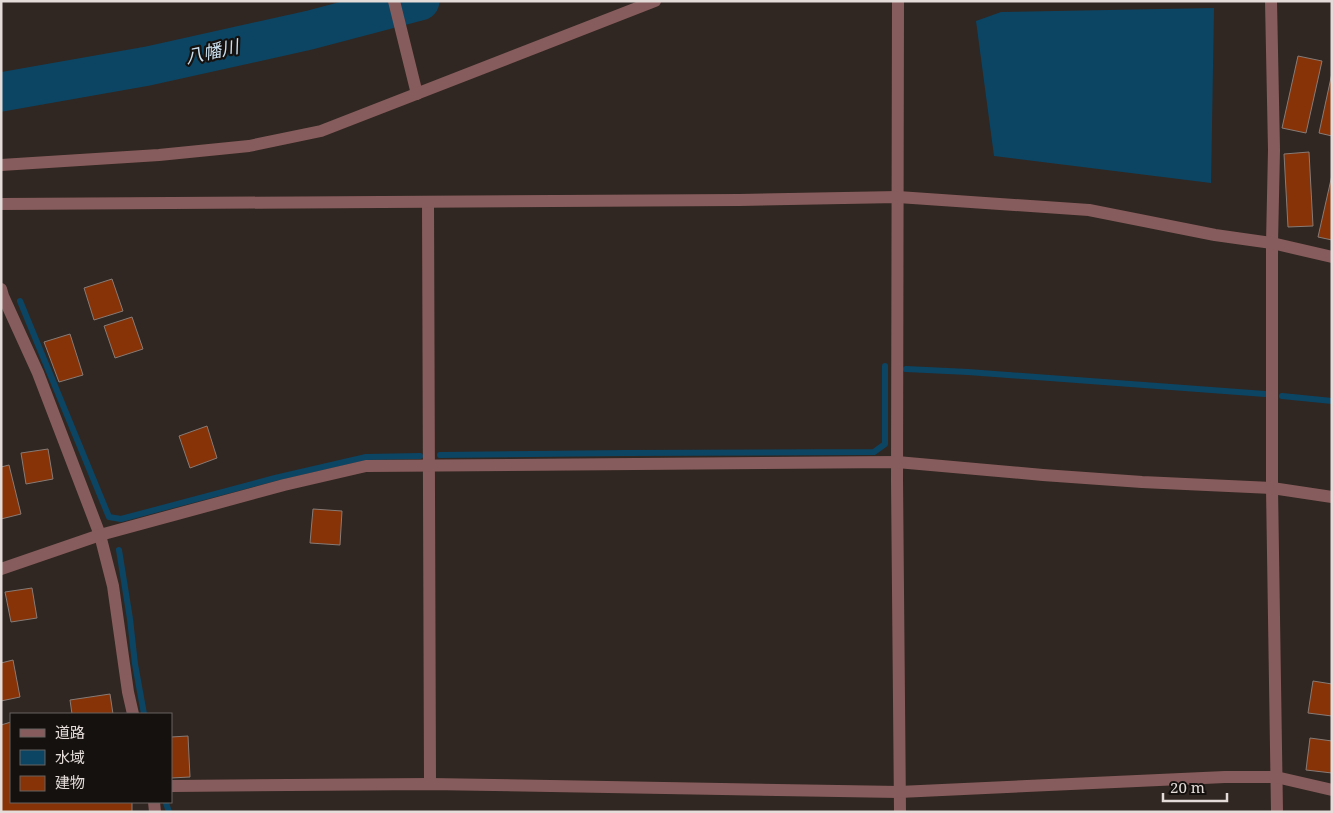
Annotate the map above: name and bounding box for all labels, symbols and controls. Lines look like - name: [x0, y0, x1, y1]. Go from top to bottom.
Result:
- water label: 八幡川: [183, 33, 243, 68]
- legend: [10, 713, 172, 803]
- text: 道路: [55, 722, 85, 742]
- text: 水域: [55, 747, 85, 767]
- scale bar: [1163, 770, 1227, 802]
- text: 建物: [55, 772, 85, 792]
- text: 20 m: [1170, 777, 1205, 797]

